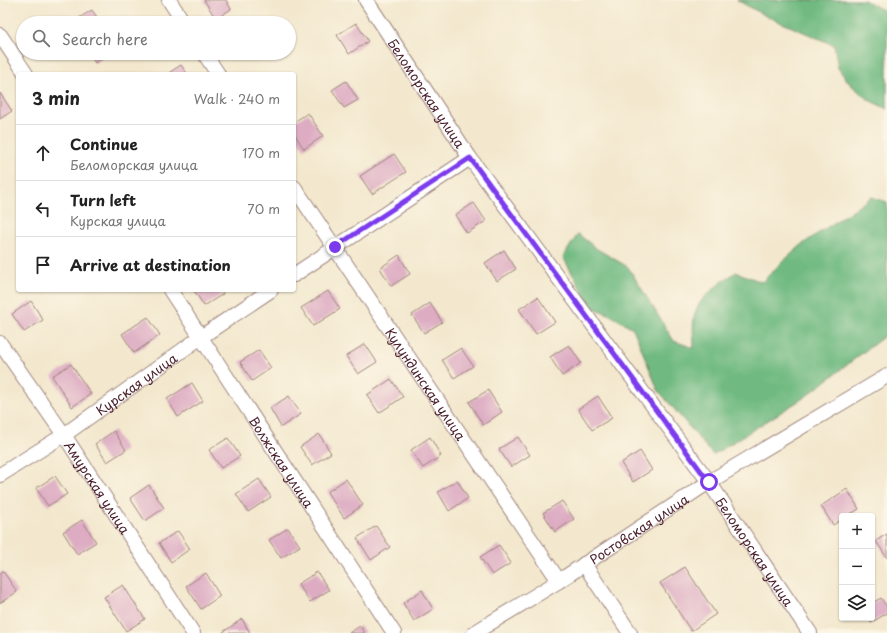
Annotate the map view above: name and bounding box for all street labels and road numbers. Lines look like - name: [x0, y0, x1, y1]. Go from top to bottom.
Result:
- street label: Беломорская улица: [384, 34, 471, 152]
- street label: Кулундинская улица: [382, 324, 471, 444]
- street label: Курская улица: [92, 347, 181, 419]
- street label: Волжская улица: [245, 412, 319, 512]
- street label: Амурская улица: [60, 437, 136, 538]
- street label: Ростовская улица: [585, 488, 693, 568]
- street label: Беломорская улица: [712, 493, 799, 610]

